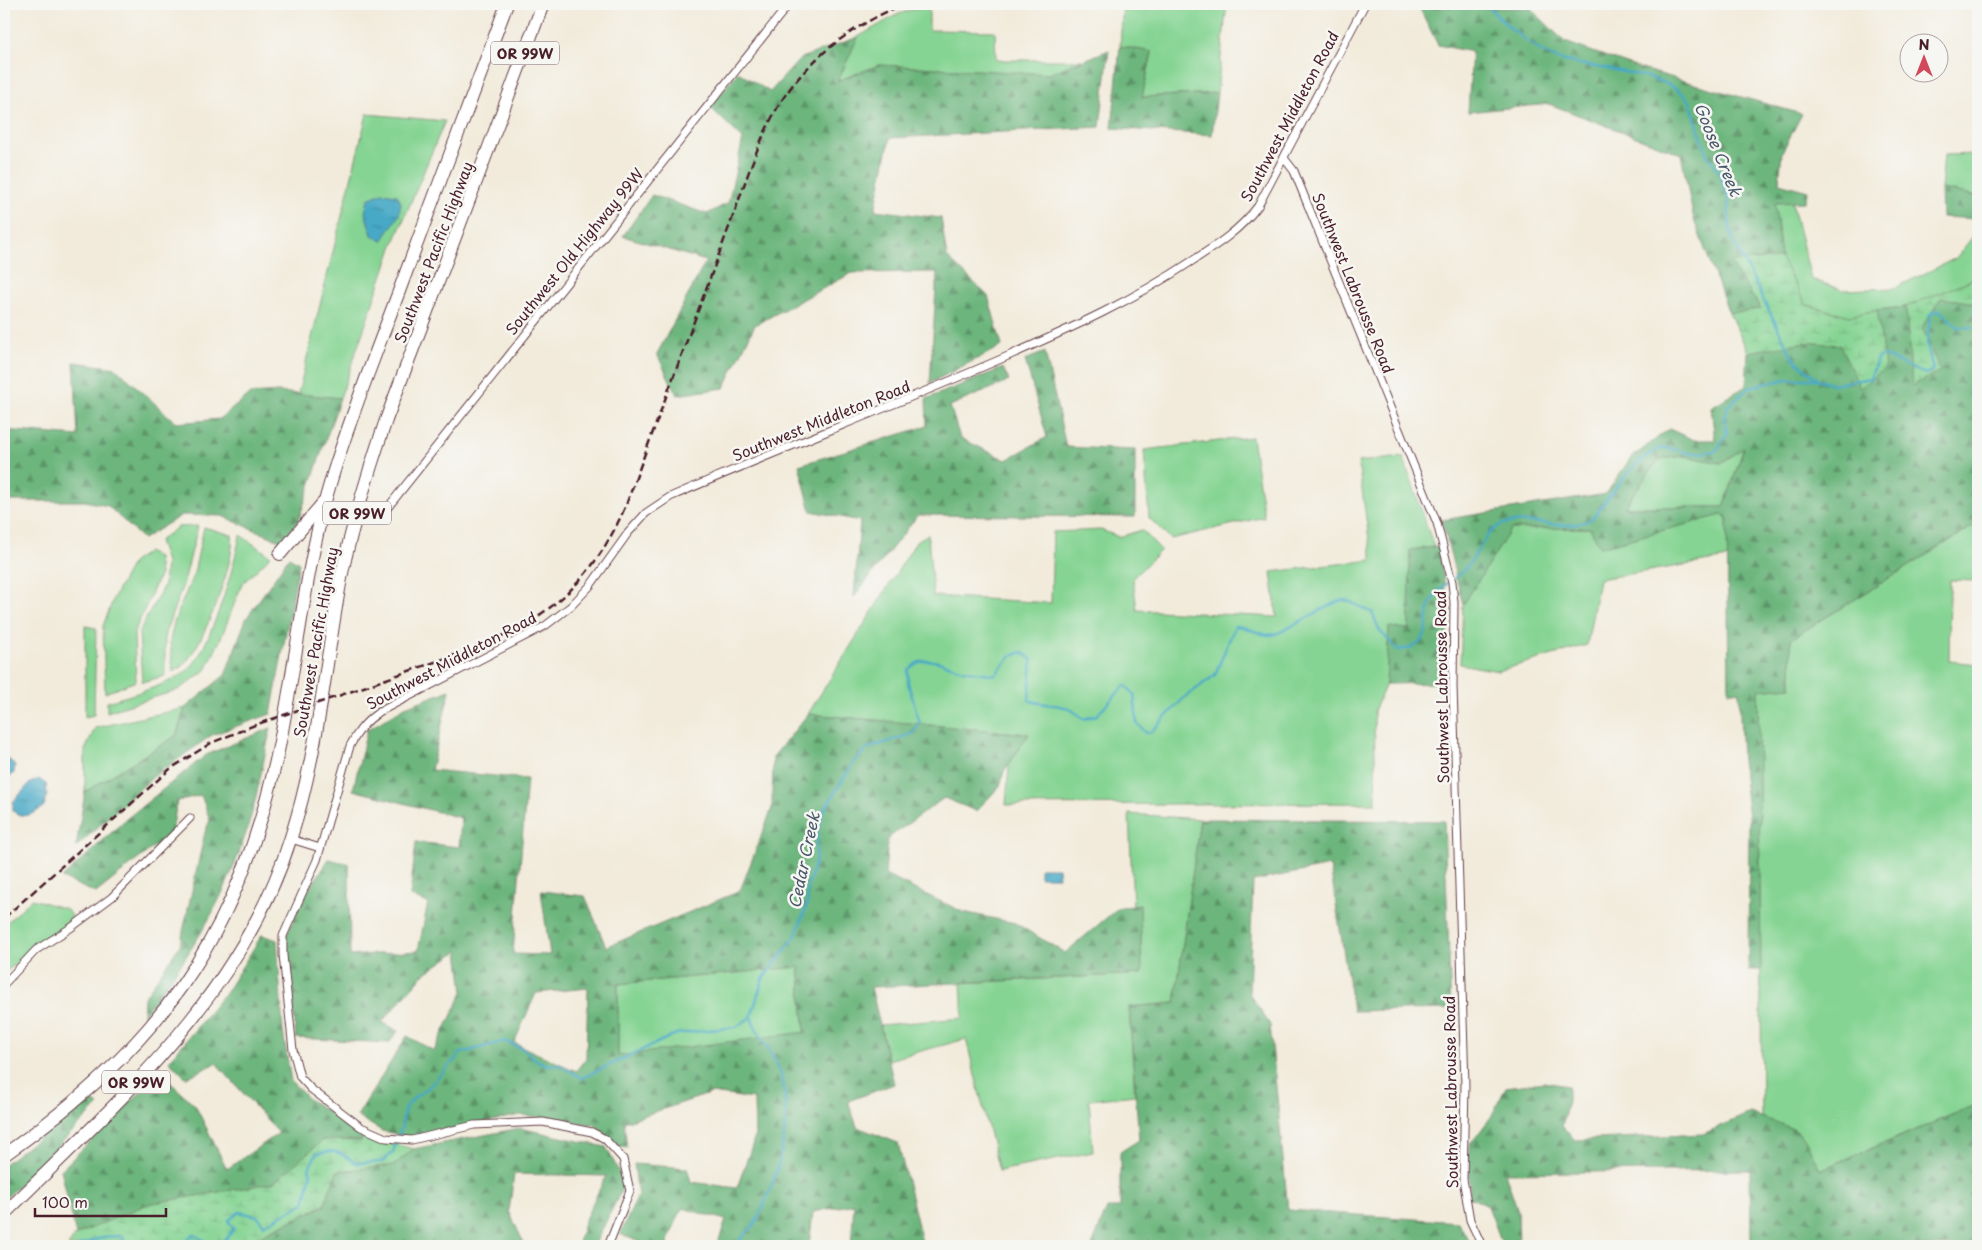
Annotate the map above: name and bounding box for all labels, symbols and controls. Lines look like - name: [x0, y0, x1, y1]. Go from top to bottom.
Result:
- street label: Southwest Middleton Road: [1234, 27, 1344, 205]
- north arrow: [1900, 32, 1950, 82]
- text: N: [1918, 34, 1930, 55]
- road number: OR 99W: [491, 42, 559, 64]
- water label: Goose Creek: [1689, 99, 1749, 200]
- street label: Southwest Pacific Highway: [388, 158, 478, 346]
- street label: Southwest Old Highway 99W: [499, 162, 649, 339]
- street label: Southwest Labrousse Road: [1307, 189, 1401, 377]
- street label: Southwest Middleton Road: [729, 374, 913, 466]
- road number: OR 99W: [323, 502, 391, 524]
- street label: Southwest Pacific Highway: [287, 545, 343, 739]
- street label: Southwest Labrousse Road: [1428, 590, 1454, 784]
- street label: Southwest Middleton Road: [362, 605, 540, 715]
- water label: Cedar Creek: [781, 809, 825, 910]
- street label: Southwest Labrousse Road: [1437, 995, 1463, 1189]
- road number: OR 99W: [102, 1070, 170, 1094]
- scale bar: [35, 1185, 166, 1217]
- text: 100 m: [42, 1190, 88, 1213]

